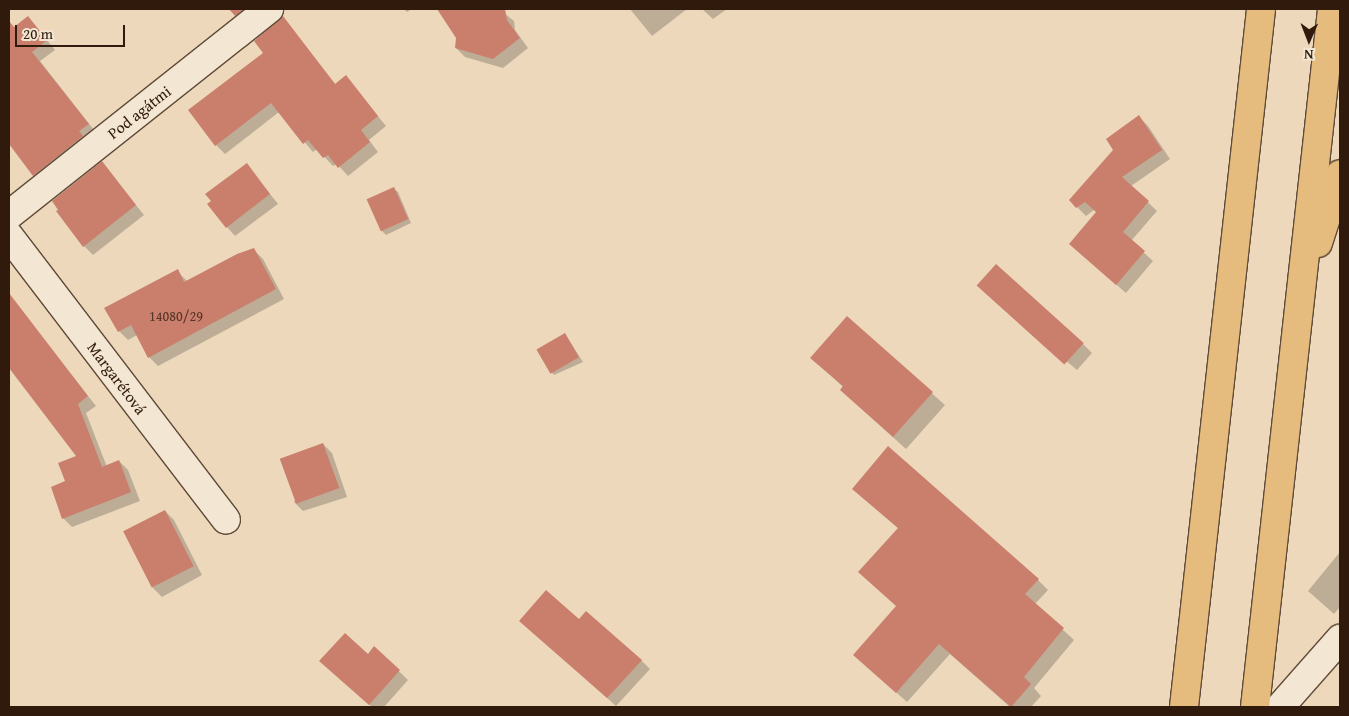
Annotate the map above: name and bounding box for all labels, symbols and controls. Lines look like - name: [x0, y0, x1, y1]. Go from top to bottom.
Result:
- scale bar: [18, 15, 128, 47]
- north arrow: [1284, 15, 1334, 65]
- text: 20 m: [23, 23, 53, 44]
- text: N: [1304, 45, 1314, 65]
- street label: Pod agátmi: [103, 81, 175, 143]
- house number: 14080/29: [149, 308, 203, 324]
- street label: Margarétová: [83, 338, 151, 418]

